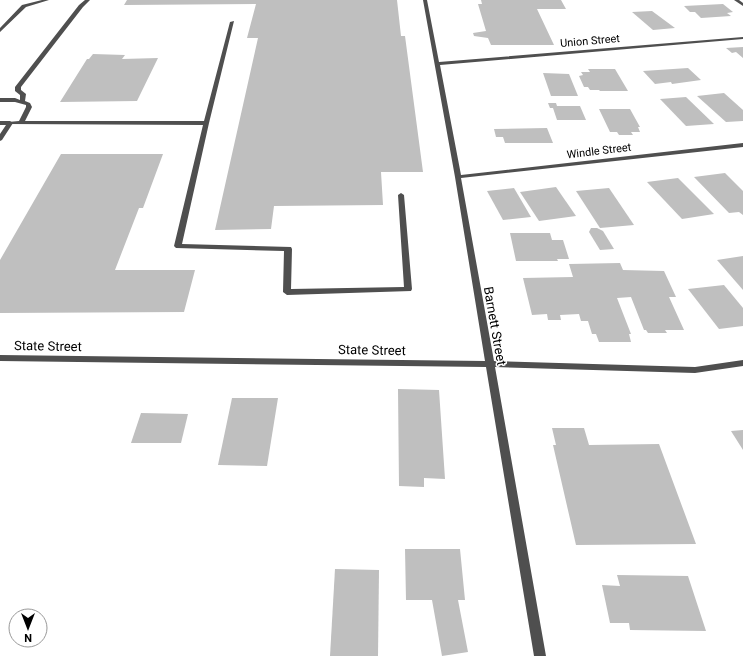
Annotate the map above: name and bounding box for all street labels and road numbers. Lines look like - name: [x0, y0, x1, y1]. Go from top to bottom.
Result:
- street label: Union Street: [560, 32, 621, 50]
- street label: Windle Street: [566, 141, 632, 161]
- street label: Barnett Street: [481, 285, 509, 367]
- street label: State Street: [14, 338, 82, 354]
- street label: State Street: [338, 342, 406, 358]

